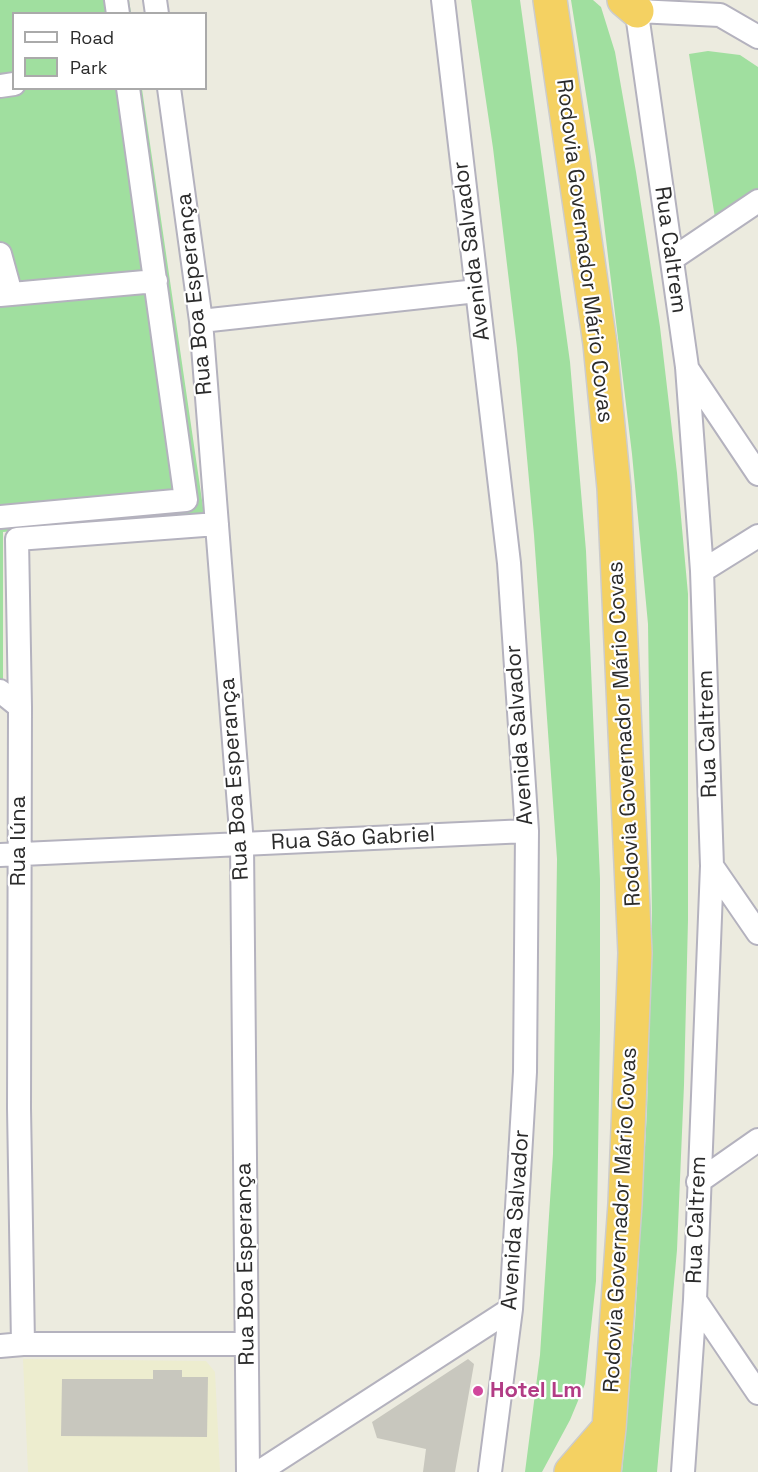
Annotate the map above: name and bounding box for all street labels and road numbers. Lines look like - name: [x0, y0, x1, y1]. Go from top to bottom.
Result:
- street label: Rodovia Governador Mário Covas: [550, 78, 618, 424]
- street label: Avenida Salvador: [448, 160, 496, 342]
- street label: Rua Caltrem: [648, 185, 692, 315]
- street label: Rua Boa Esperança: [171, 192, 219, 396]
- street label: Rodovia Governador Mário Covas: [603, 561, 647, 907]
- street label: Avenida Salvador: [501, 644, 539, 826]
- street label: Rua Caltrem: [693, 670, 723, 798]
- street label: Rua Boa Esperança: [215, 677, 255, 881]
- street label: Rua Iúna: [6, 796, 32, 886]
- street label: Rua São Gabriel: [270, 822, 436, 856]
- street label: Rodovia Governador Mário Covas: [599, 1047, 643, 1393]
- street label: Avenida Salvador: [497, 1129, 535, 1311]
- street label: Rua Caltrem: [682, 1156, 712, 1284]
- street label: Rua Boa Esperança: [231, 1162, 261, 1366]

